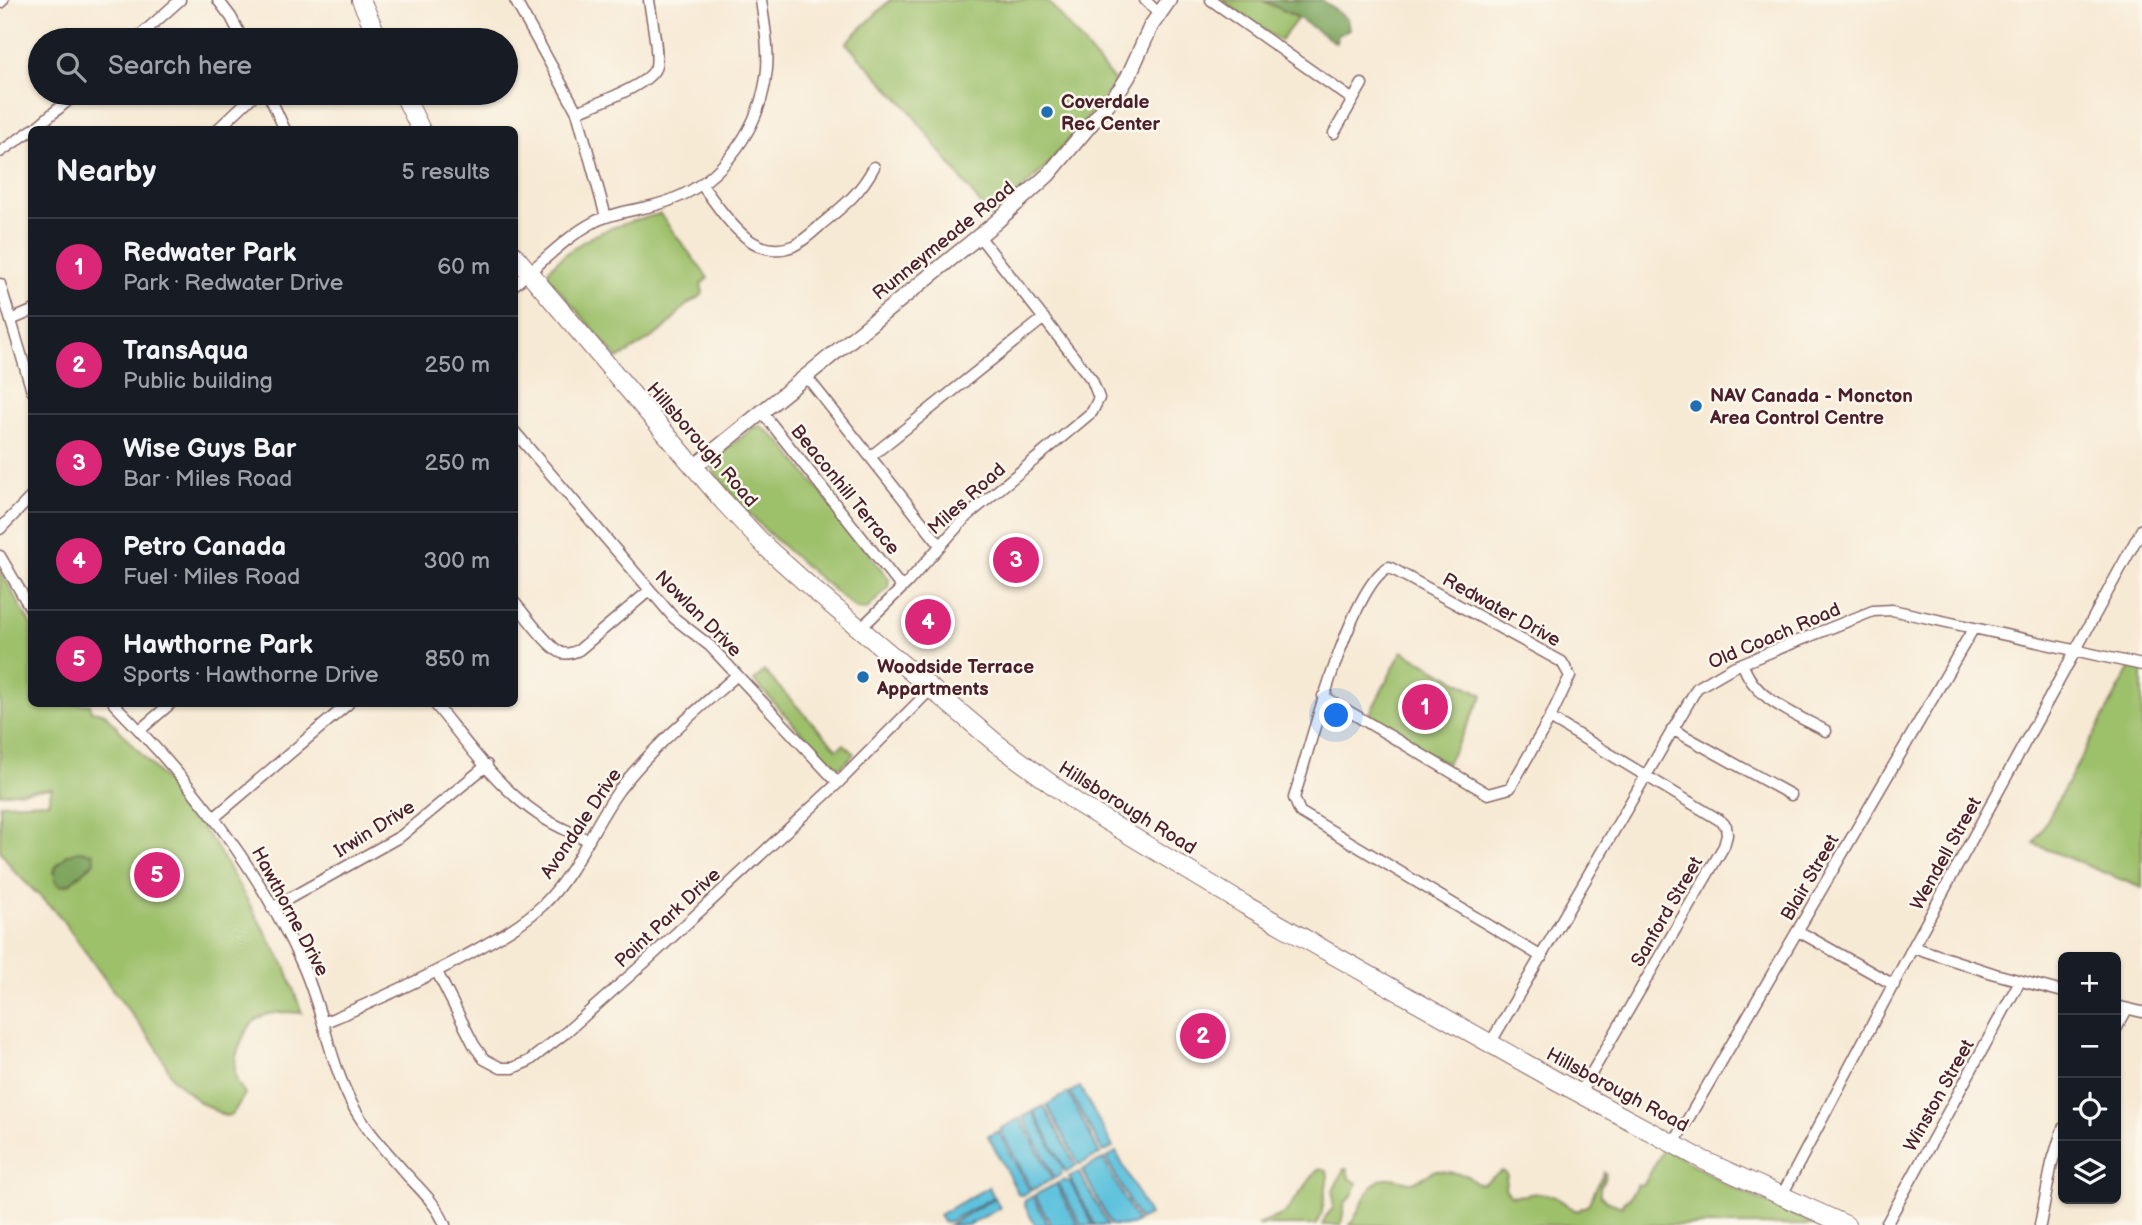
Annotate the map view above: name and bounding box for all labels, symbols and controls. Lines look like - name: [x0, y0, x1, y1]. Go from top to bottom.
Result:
- search box: [28, 28, 518, 105]
- icon: search: [52, 48, 90, 86]
- text: Search here: [108, 51, 252, 82]
- place label: Coverdale Rec Center: [1061, 91, 1160, 136]
- marker: Coverdale Rec Center: [1039, 104, 1055, 120]
- text: Nearby: [56, 154, 156, 190]
- text: 5 results: [402, 158, 490, 186]
- street label: Runneymeade Road: [868, 177, 1020, 306]
- text: Redwater Park: [123, 238, 296, 269]
- text: 1: [74, 253, 84, 281]
- text: 60 m: [437, 253, 490, 281]
- text: Park · Redwater Drive: [123, 269, 343, 297]
- text: TransAqua: [123, 336, 248, 367]
- text: 2: [72, 351, 86, 379]
- text: 250 m: [424, 351, 490, 379]
- text: Public building: [123, 367, 273, 395]
- street label: Hillsborough Road: [641, 378, 762, 512]
- place label: NAV Canada - Moncton Area Control Centre: [1709, 385, 1913, 430]
- marker: NAV Canada - Moncton Area Control Centre: [1688, 398, 1704, 414]
- street label: Beaconhill Terrace: [785, 420, 904, 560]
- text: Wise Guys Bar: [123, 434, 296, 465]
- text: 3: [72, 449, 86, 477]
- text: 250 m: [424, 449, 490, 477]
- street label: Miles Road: [923, 458, 1011, 540]
- text: Bar · Miles Road: [123, 465, 292, 493]
- text: Petro Canada: [123, 532, 286, 563]
- pin: 3: [993, 534, 1039, 586]
- text: 4: [72, 547, 86, 575]
- text: 300 m: [424, 547, 490, 575]
- text: Fuel · Miles Road: [123, 563, 300, 591]
- street label: Nowlan Drive: [650, 566, 746, 662]
- street label: Redwater Drive: [1438, 568, 1564, 652]
- pin: 4: [905, 596, 951, 648]
- street label: Old Coach Road: [1705, 598, 1844, 675]
- text: Hawthorne Park: [123, 630, 313, 661]
- text: 5: [72, 645, 86, 673]
- text: 850 m: [425, 645, 490, 673]
- place label: Woodside Terrace Appartments: [876, 656, 1034, 701]
- text: Sports · Hawthorne Drive: [123, 661, 379, 689]
- marker: Woodside Terrace Appartments: [855, 669, 871, 685]
- pin: 1: [1402, 681, 1448, 733]
- your location: [1319, 698, 1353, 732]
- street label: Hillsborough Road: [1054, 757, 1200, 860]
- street label: Avondale Drive: [536, 764, 627, 883]
- street label: Wendell Street: [1906, 793, 1987, 914]
- street label: Irwin Drive: [330, 796, 419, 863]
- street label: Blair Street: [1776, 830, 1844, 925]
- street label: Hawthorne Drive: [246, 843, 333, 980]
- pin: 5: [134, 849, 180, 901]
- street label: Sanford Street: [1626, 852, 1708, 971]
- street label: Point Park Drive: [610, 863, 726, 973]
- map controls: [2058, 952, 2121, 1204]
- button: +: [2058, 952, 2121, 1015]
- pin: 2: [1180, 1010, 1226, 1062]
- button: −: [2058, 1015, 2121, 1078]
- street label: Winston Street: [1899, 1035, 1980, 1156]
- street label: Hillsborough Road: [1542, 1043, 1692, 1138]
- button: locate: [2058, 1078, 2121, 1141]
- button: layers: [2058, 1141, 2121, 1204]

